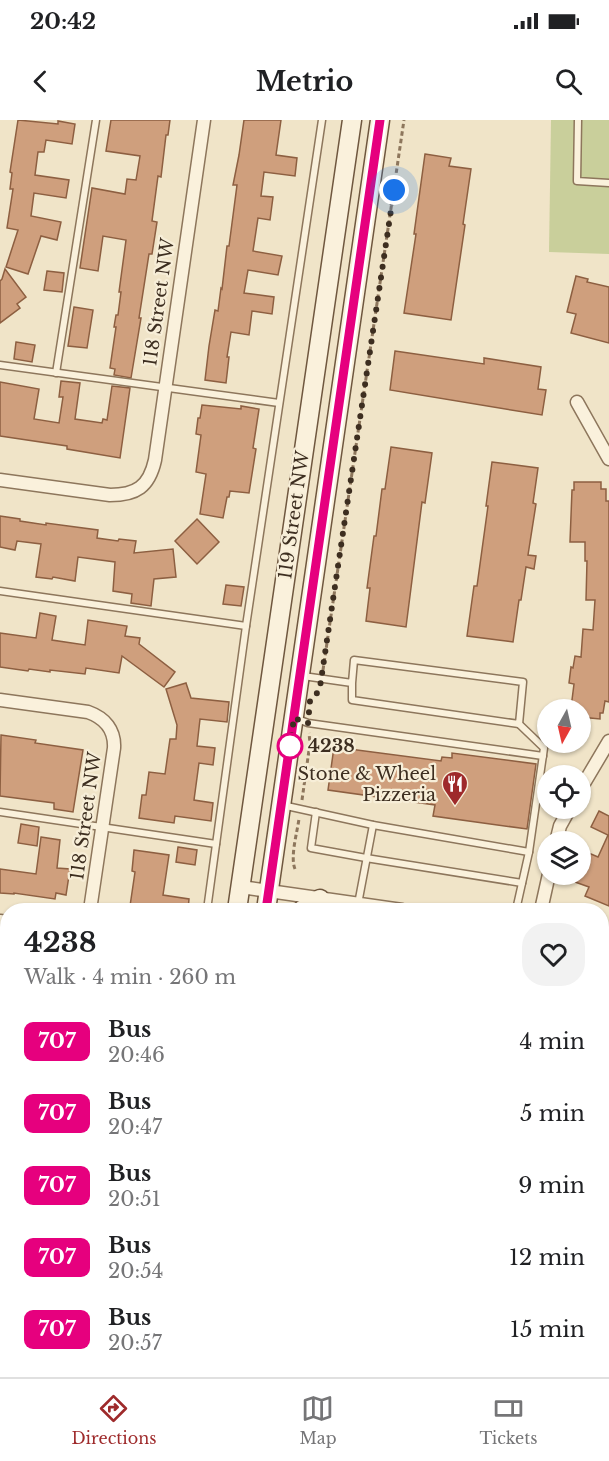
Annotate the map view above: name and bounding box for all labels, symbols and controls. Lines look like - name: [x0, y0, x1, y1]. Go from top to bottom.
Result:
- text: 20:42: [30, 8, 96, 35]
- icon: back: [24, 65, 57, 98]
- text: Metrio: [256, 65, 353, 98]
- icon: search: [552, 65, 585, 98]
- your location: [379, 175, 409, 205]
- street label: 118 Street NW: [139, 236, 179, 367]
- street label: 119 Street NW: [274, 449, 314, 581]
- north arrow: [537, 699, 591, 753]
- map controls: [537, 699, 591, 885]
- marker: 4238: [277, 733, 303, 759]
- place label: 4238: [308, 735, 355, 757]
- street label: 118 Street NW: [66, 750, 106, 881]
- place label: Stone & Wheel Pizzeria: [297, 763, 436, 806]
- button: locate: [537, 765, 591, 819]
- restaurant icon: Stone & Wheel Pizzeria: [440, 769, 470, 807]
- button: layers: [537, 831, 591, 885]
- button: heart: [522, 923, 585, 986]
- text: 4238: [24, 925, 96, 960]
- text: Walk · 4 min · 260 m: [24, 965, 236, 989]
- text: Bus: [108, 1016, 151, 1043]
- text: 707: [38, 1028, 76, 1054]
- text: 4 min: [520, 1028, 585, 1055]
- text: 20:46: [108, 1043, 165, 1067]
- text: Bus: [108, 1088, 151, 1115]
- text: 707: [38, 1100, 76, 1126]
- text: 5 min: [520, 1100, 585, 1127]
- text: 20:47: [108, 1115, 162, 1139]
- text: Bus: [108, 1160, 151, 1187]
- text: 707: [38, 1172, 76, 1198]
- text: 9 min: [518, 1172, 585, 1199]
- text: 20:51: [108, 1187, 161, 1211]
- text: Bus: [108, 1232, 151, 1259]
- text: 707: [38, 1244, 76, 1270]
- text: 12 min: [509, 1244, 585, 1271]
- text: 20:54: [108, 1259, 163, 1283]
- text: Bus: [108, 1304, 151, 1331]
- text: 707: [38, 1316, 76, 1342]
- text: 15 min: [510, 1316, 585, 1343]
- text: 20:57: [108, 1331, 162, 1355]
- tab: Directions: [71, 1392, 157, 1448]
- tab: Map: [299, 1392, 337, 1448]
- tab: Tickets: [479, 1392, 538, 1448]

